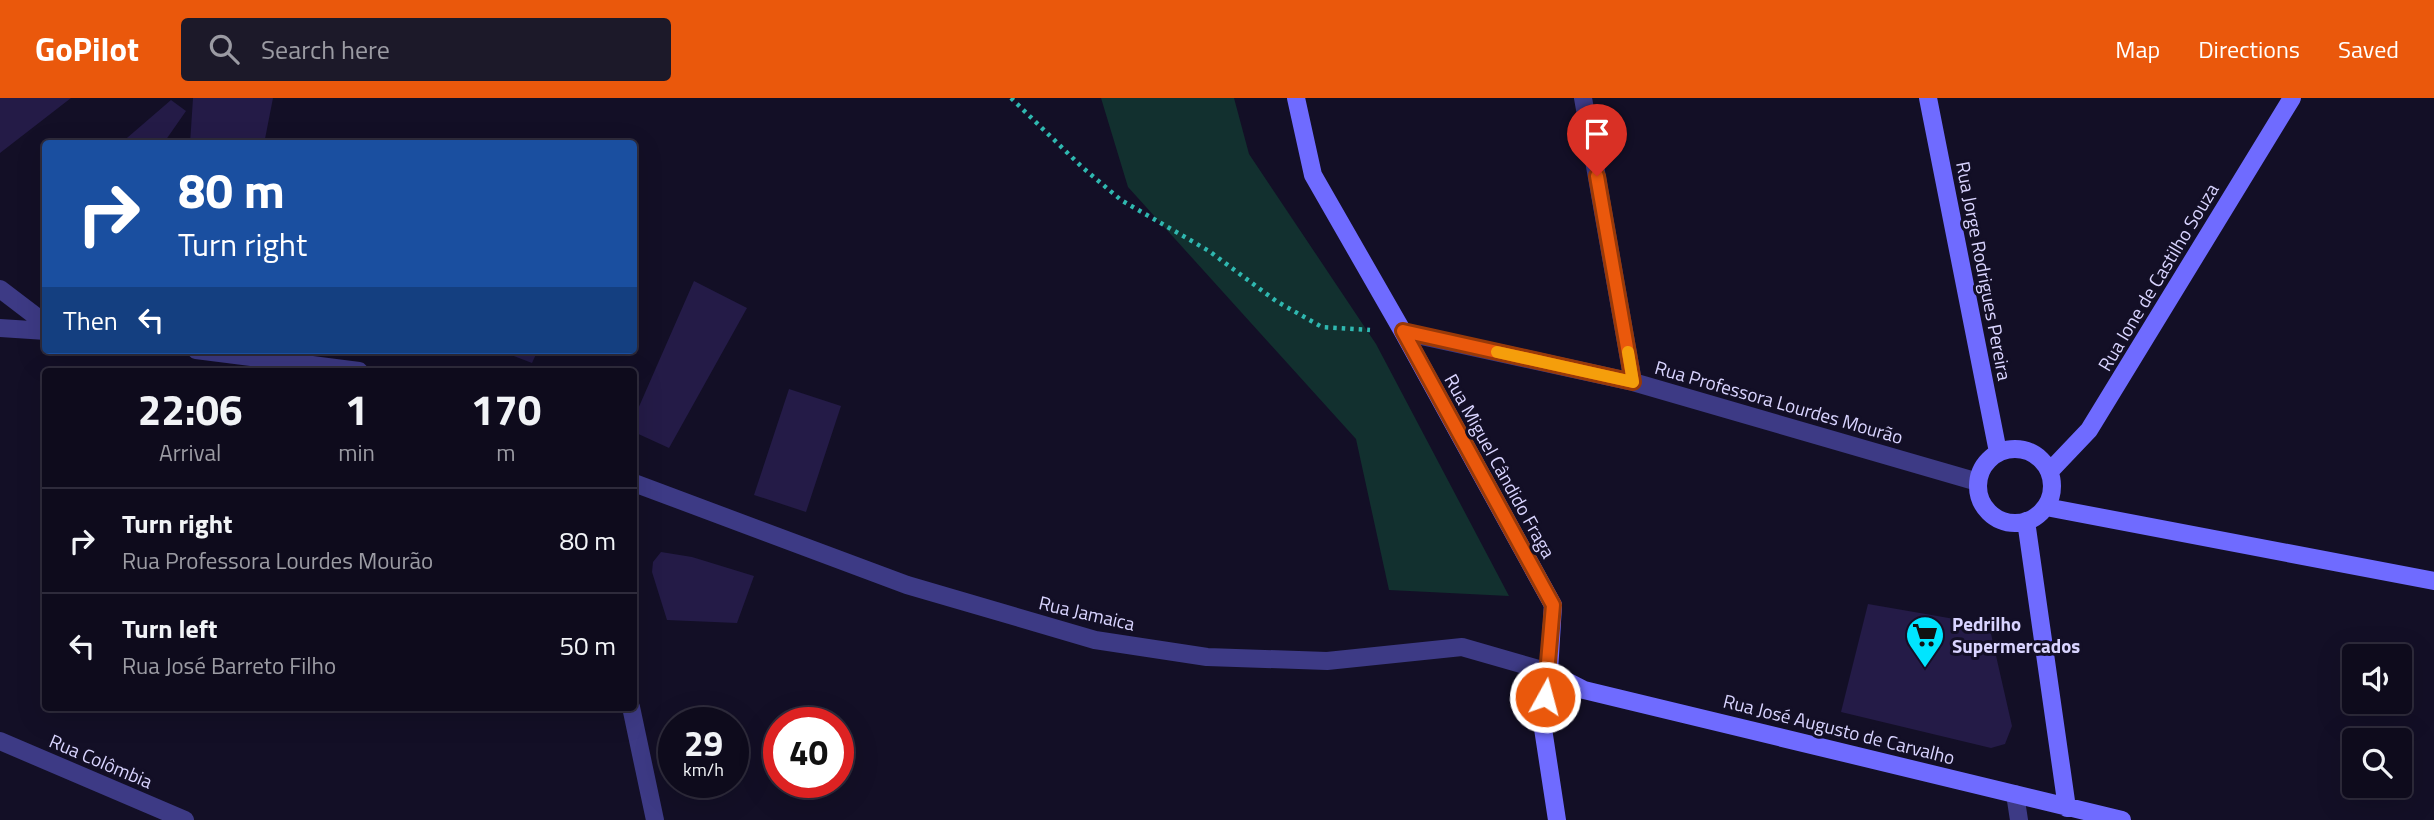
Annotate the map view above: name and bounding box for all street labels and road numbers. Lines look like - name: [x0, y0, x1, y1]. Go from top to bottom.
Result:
- street label: Rua Jorge Rodrigues Pereira: [1949, 159, 2020, 383]
- street label: Rua Ione de Castilho Souza: [2090, 177, 2226, 376]
- street label: Rua Professora Lourdes Mourão: [1652, 352, 1907, 451]
- street label: Rua Miguel Cândido Fraga: [1438, 368, 1564, 564]
- street label: Rua Jamaica: [1036, 587, 1138, 638]
- street label: Rua José Augusto de Carvalho: [1720, 686, 1958, 771]
- street label: Rua Colômbia: [45, 726, 158, 795]

